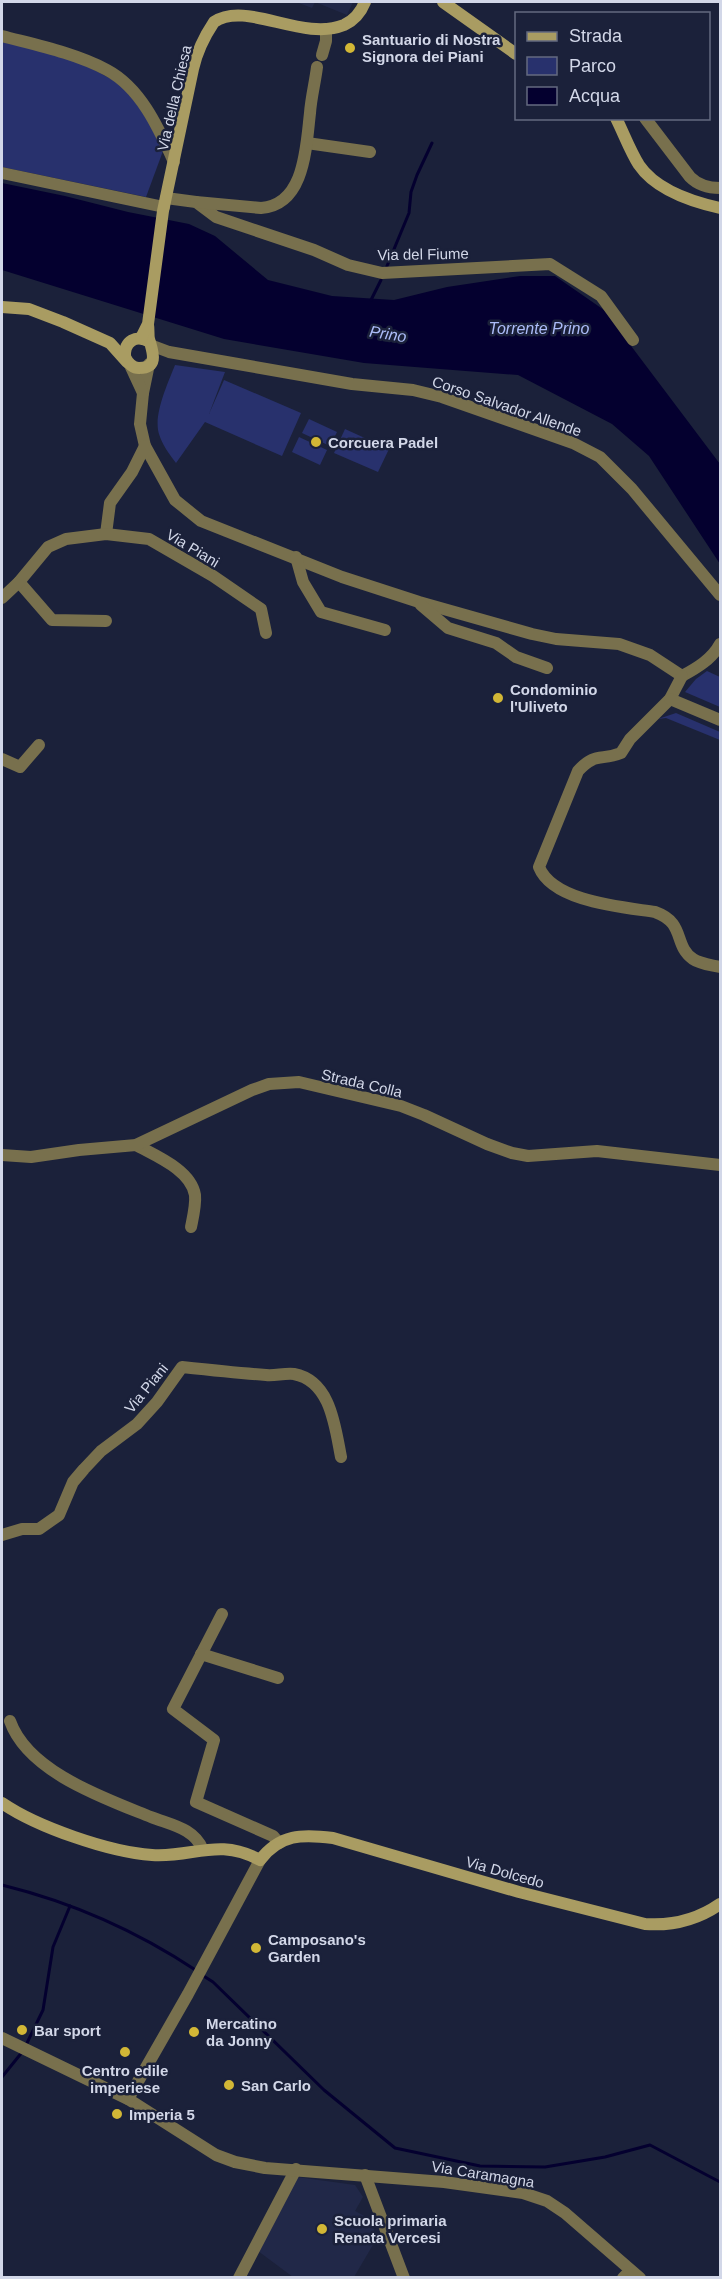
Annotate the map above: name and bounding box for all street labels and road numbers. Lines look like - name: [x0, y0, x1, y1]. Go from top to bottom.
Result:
- street label: Via della Chiesa: [154, 43, 195, 153]
- street label: Via del Fiume: [377, 245, 469, 263]
- street label: Corso Salvador Allende: [430, 372, 584, 440]
- street label: Via Piani: [163, 526, 223, 570]
- street label: Strada Colla: [320, 1065, 405, 1101]
- street label: Via Piani: [121, 1360, 171, 1416]
- street label: Via Dolcedo: [464, 1853, 546, 1891]
- street label: Via Caramagna: [430, 2157, 536, 2191]

